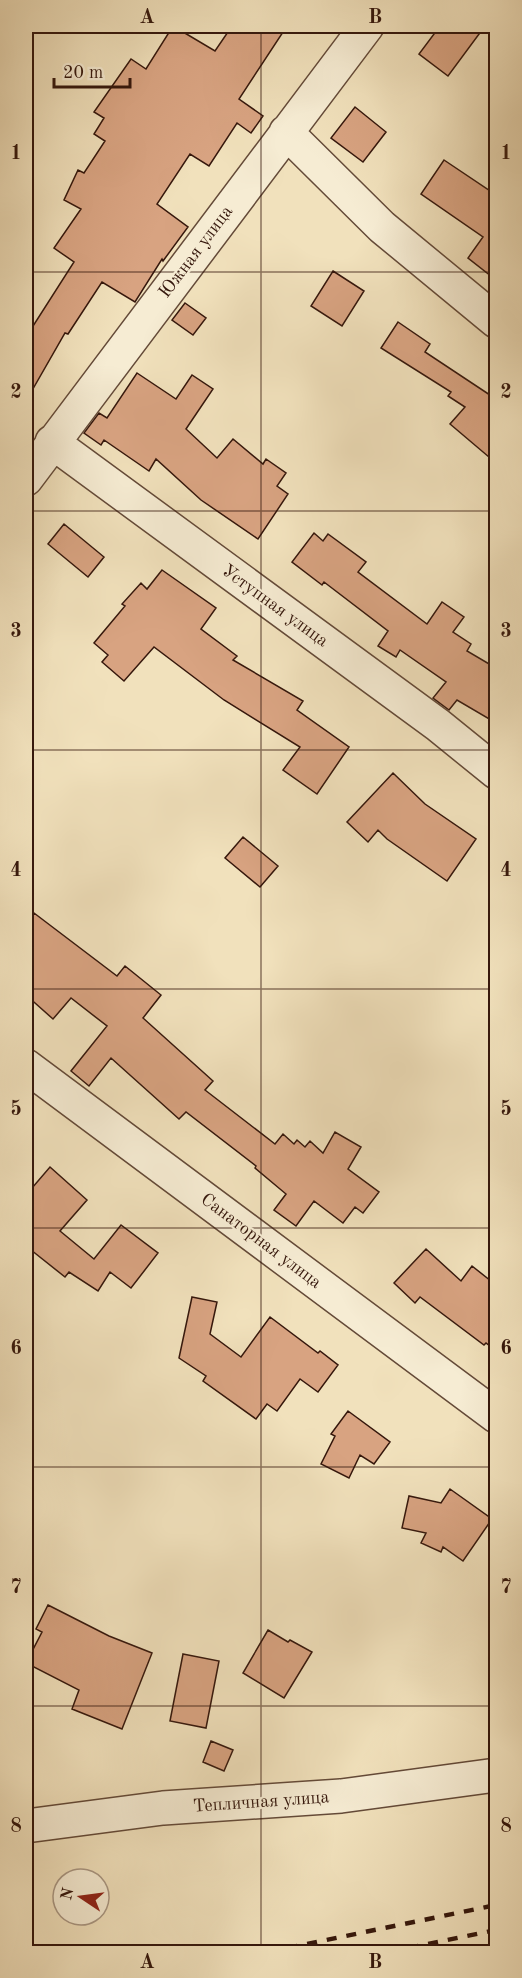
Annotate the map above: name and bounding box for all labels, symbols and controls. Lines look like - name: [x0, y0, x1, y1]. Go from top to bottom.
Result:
- text: A: [139, 8, 155, 28]
- text: B: [368, 8, 382, 28]
- scale bar: [54, 51, 130, 89]
- text: 20 m: [63, 64, 103, 82]
- text: 1: [10, 144, 22, 164]
- text: 1: [500, 144, 512, 164]
- street label: Южная улица: [156, 203, 236, 301]
- text: 2: [10, 383, 22, 403]
- text: 2: [500, 383, 512, 403]
- street label: Уступная улица: [219, 562, 332, 651]
- text: 3: [10, 622, 22, 642]
- text: 3: [500, 622, 512, 642]
- text: 4: [10, 861, 22, 881]
- text: 4: [500, 861, 512, 881]
- text: 5: [10, 1099, 22, 1120]
- text: 5: [500, 1099, 512, 1120]
- street label: Санаторная улица: [197, 1190, 325, 1292]
- text: 6: [10, 1339, 22, 1359]
- text: 6: [500, 1339, 512, 1359]
- text: 7: [10, 1578, 22, 1598]
- text: 7: [500, 1578, 512, 1598]
- street label: Тепличная улица: [192, 1788, 330, 1816]
- text: 8: [10, 1817, 22, 1837]
- text: 8: [500, 1817, 512, 1837]
- north arrow: [51, 1867, 111, 1927]
- text: N: [59, 1886, 78, 1902]
- text: A: [139, 1953, 155, 1973]
- text: B: [368, 1953, 382, 1973]

